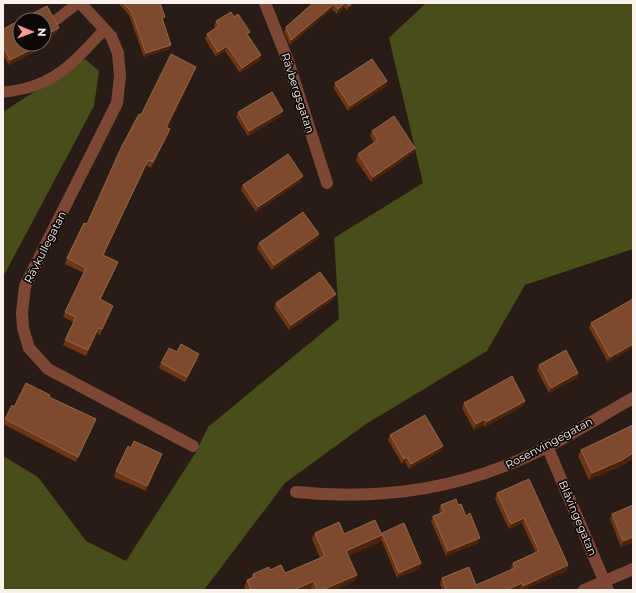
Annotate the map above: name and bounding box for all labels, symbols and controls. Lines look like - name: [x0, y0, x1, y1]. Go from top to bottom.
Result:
- north arrow: [12, 12, 52, 52]
- text: N: [35, 28, 49, 37]
- street label: Rävbergsgatan: [278, 51, 318, 135]
- street label: Rävkullegatan: [21, 209, 69, 285]
- street label: Rosenvingegatan: [503, 414, 595, 472]
- street label: Blåvingegatan: [556, 478, 600, 558]

